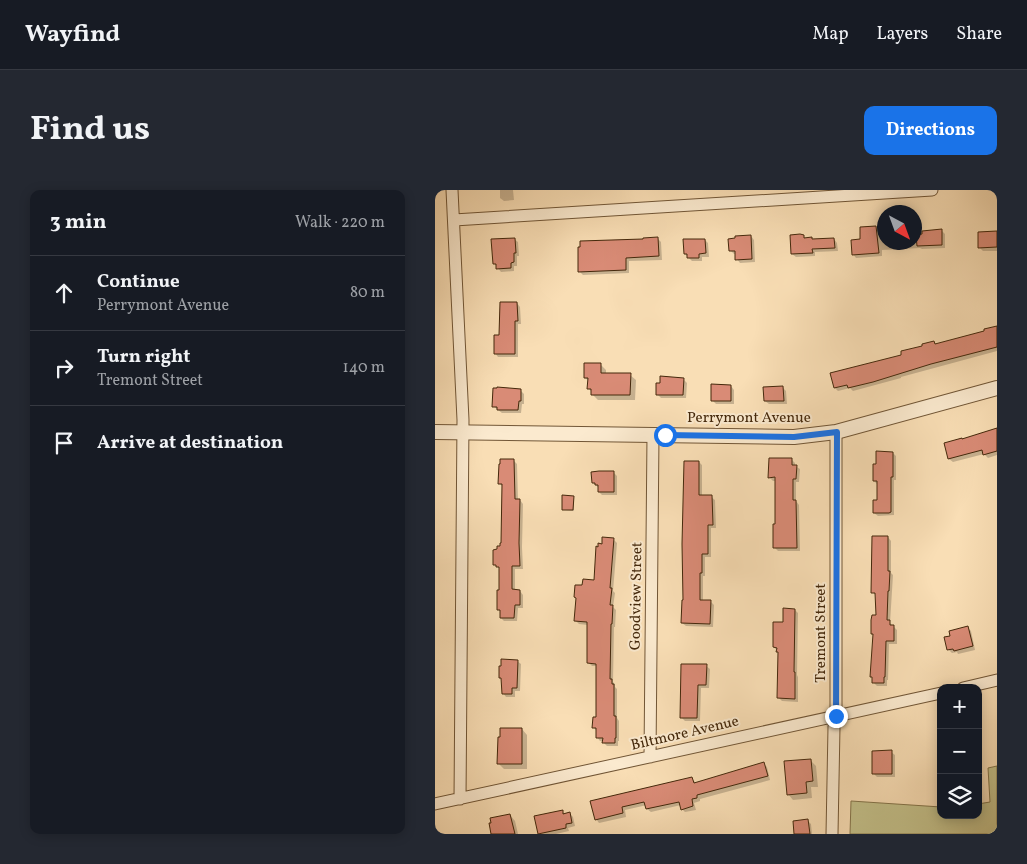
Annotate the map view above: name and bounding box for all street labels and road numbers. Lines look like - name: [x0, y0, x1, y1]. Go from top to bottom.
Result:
- street label: Perrymont Avenue: [687, 408, 811, 429]
- street label: Goodview Street: [626, 542, 648, 650]
- street label: Tremont Street: [811, 583, 832, 683]
- street label: Biltmore Avenue: [629, 711, 741, 757]

